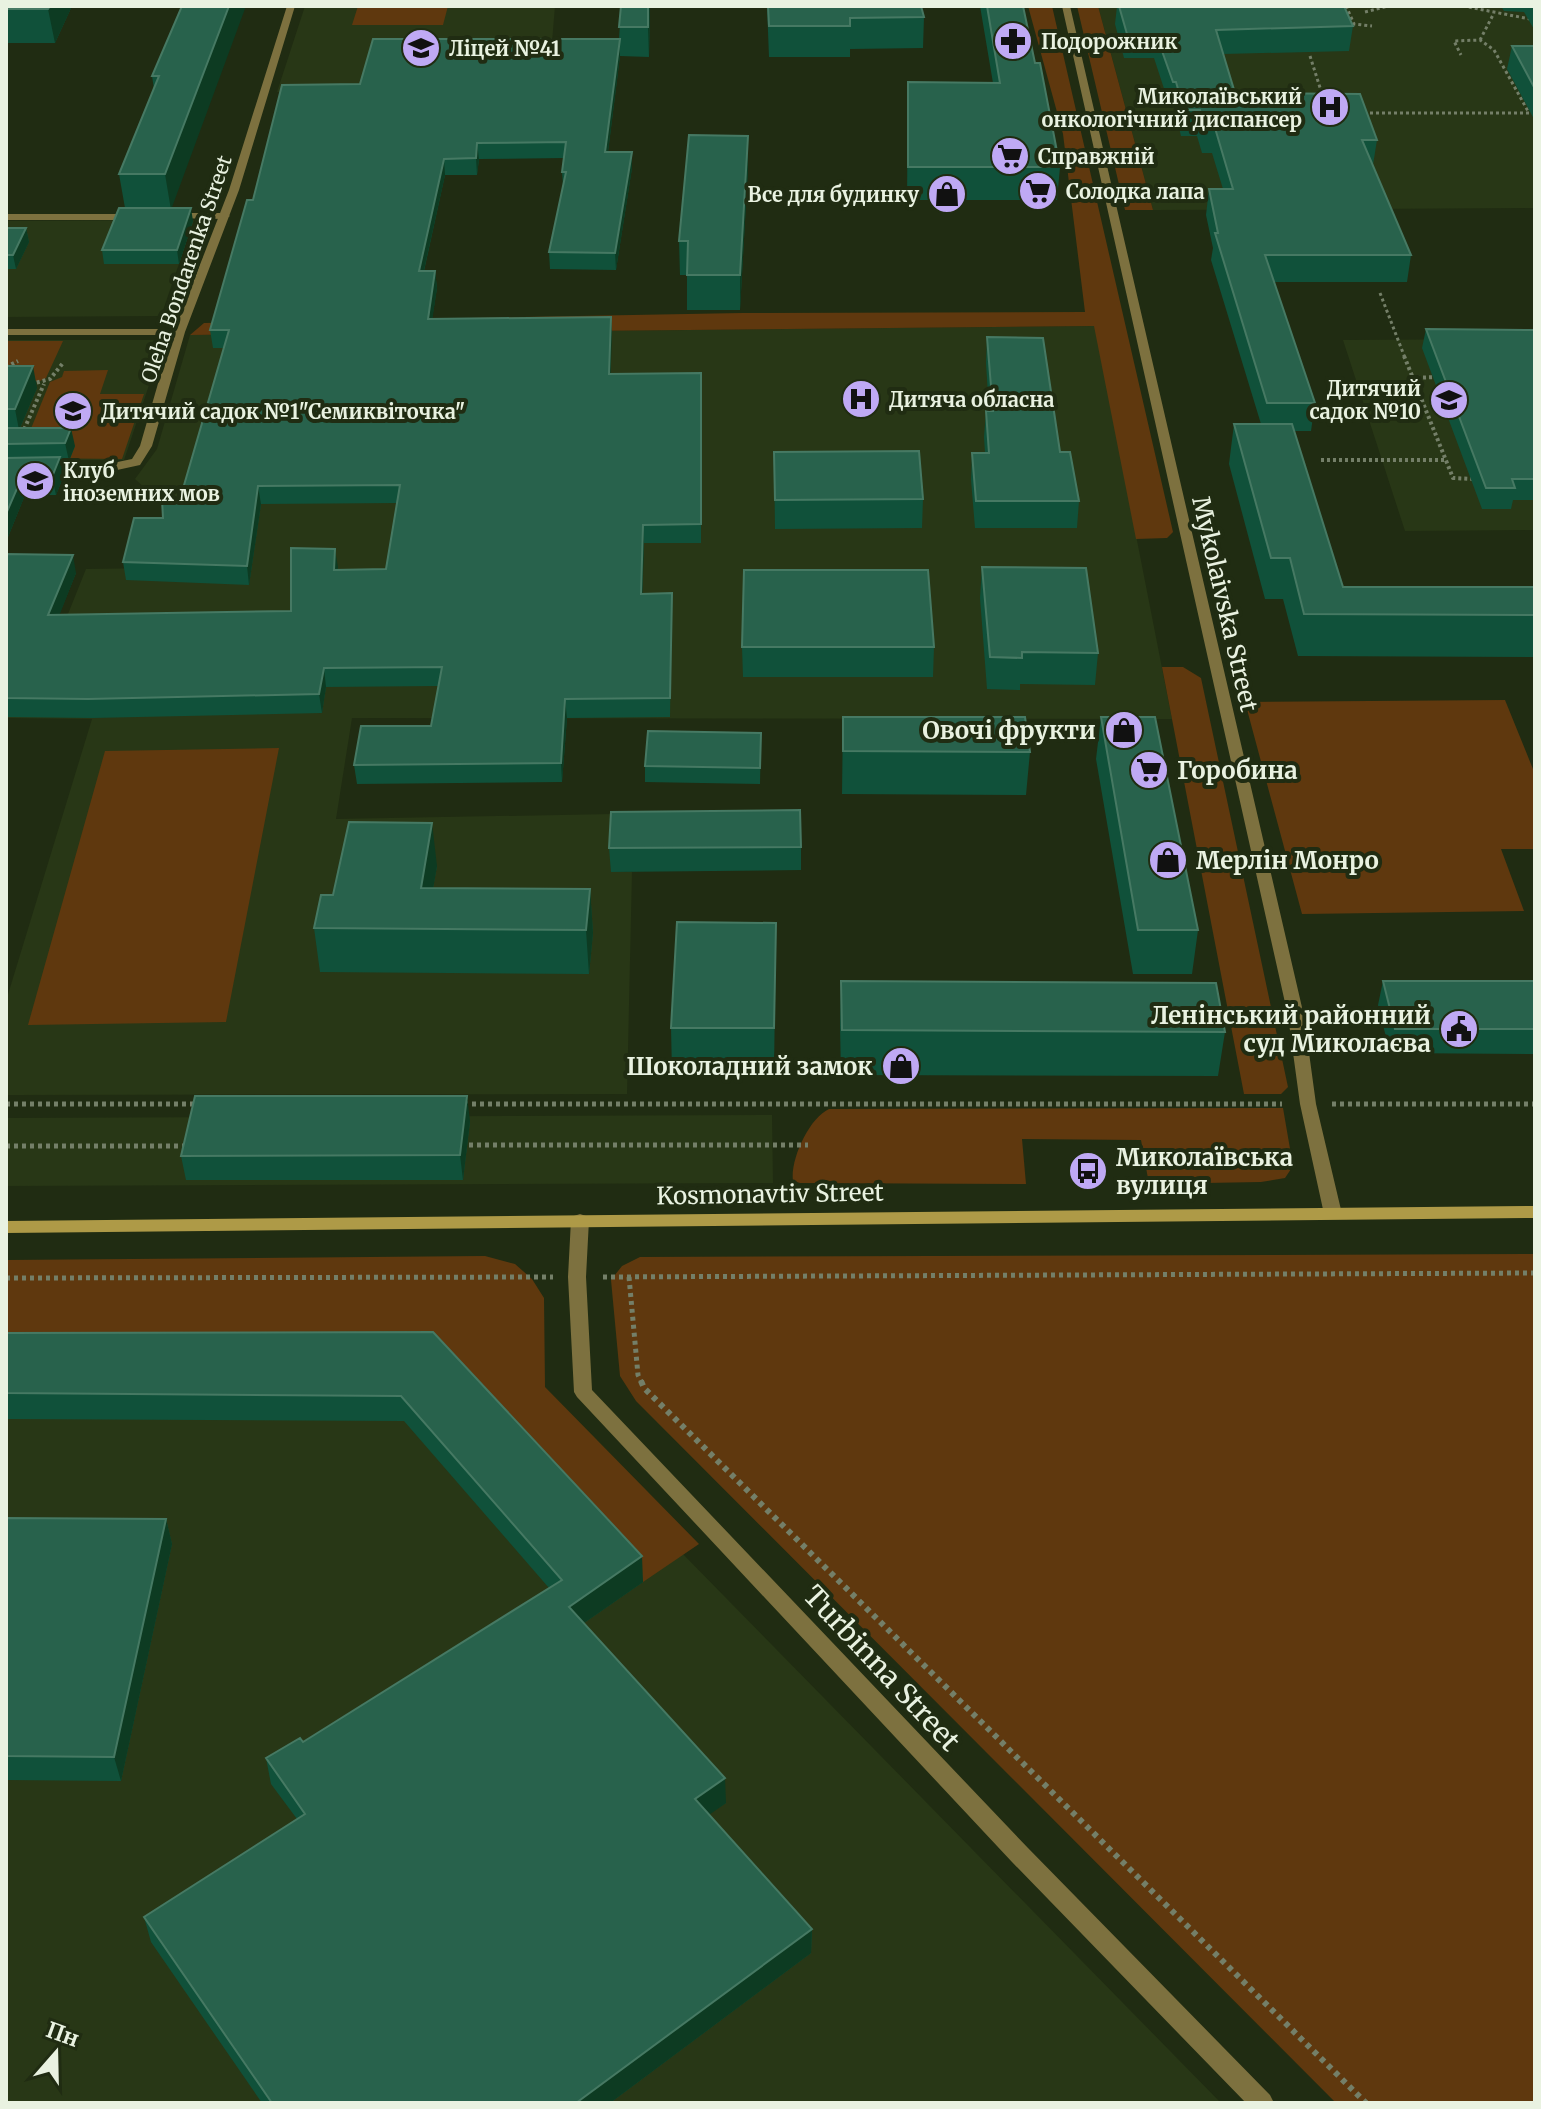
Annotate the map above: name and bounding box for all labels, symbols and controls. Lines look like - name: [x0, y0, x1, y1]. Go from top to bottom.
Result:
- pharmacy icon: Подорожник: [992, 20, 1034, 62]
- school or university icon: Ліцей №41: [400, 27, 442, 69]
- place label: Подорожник: [1041, 29, 1178, 54]
- place label: Ліцей №41: [449, 36, 560, 61]
- place label: Миколаївський онкологічний диспансер: [1042, 84, 1302, 132]
- hospital icon: Миколаївський онкологічний диспансер: [1309, 86, 1351, 128]
- supermarket icon: Справжній: [989, 135, 1031, 177]
- place label: Справжній: [1038, 144, 1155, 169]
- street label: Oleha Bondarenka Street: [135, 152, 237, 386]
- supermarket icon: Солодка лапа: [1017, 170, 1059, 212]
- shop icon: Все для будинку: [926, 173, 968, 215]
- place label: Солодка лапа: [1066, 179, 1205, 204]
- place label: Все для будинку: [748, 182, 919, 207]
- place label: Дитячий садок №10: [1309, 376, 1421, 424]
- hospital icon: Дитяча обласна: [840, 378, 882, 420]
- school or university icon: Дитячий садок №10: [1428, 379, 1470, 421]
- place label: Дитяча обласна: [889, 387, 1054, 412]
- school or university icon: Дитячий садок №1"Семиквіточка": [52, 390, 94, 432]
- place label: Дитячий садок №1"Семиквіточка": [101, 399, 465, 424]
- place label: Клуб іноземних мов: [63, 458, 220, 506]
- school or university icon: Клуб іноземних мов: [14, 460, 56, 502]
- street label: Mykolaivska Street: [1185, 493, 1265, 715]
- shop icon: Овочі фрукти: [1103, 709, 1145, 751]
- place label: Овочі фрукти: [922, 715, 1096, 746]
- supermarket icon: Горобина: [1128, 749, 1170, 791]
- place label: Горобина: [1177, 755, 1298, 786]
- shop icon: Мерлін Монро: [1147, 839, 1189, 881]
- place label: Мерлін Монро: [1196, 845, 1379, 876]
- place label: Ленінський районний суд Миколаєва: [1151, 1000, 1431, 1059]
- public building icon: Ленінський районний суд Миколаєва: [1438, 1008, 1480, 1050]
- shop icon: Шоколадний замок: [880, 1045, 922, 1087]
- place label: Шоколадний замок: [626, 1051, 873, 1082]
- place label: Миколаївська вулиця: [1116, 1142, 1293, 1201]
- bus stop icon: Миколаївська вулиця: [1067, 1150, 1109, 1192]
- street label: Kosmonavtiv Street: [656, 1177, 885, 1211]
- street label: Turbinna Street: [796, 1578, 968, 1758]
- north arrow: [16, 2013, 96, 2093]
- text: Пн: [43, 2015, 83, 2053]

